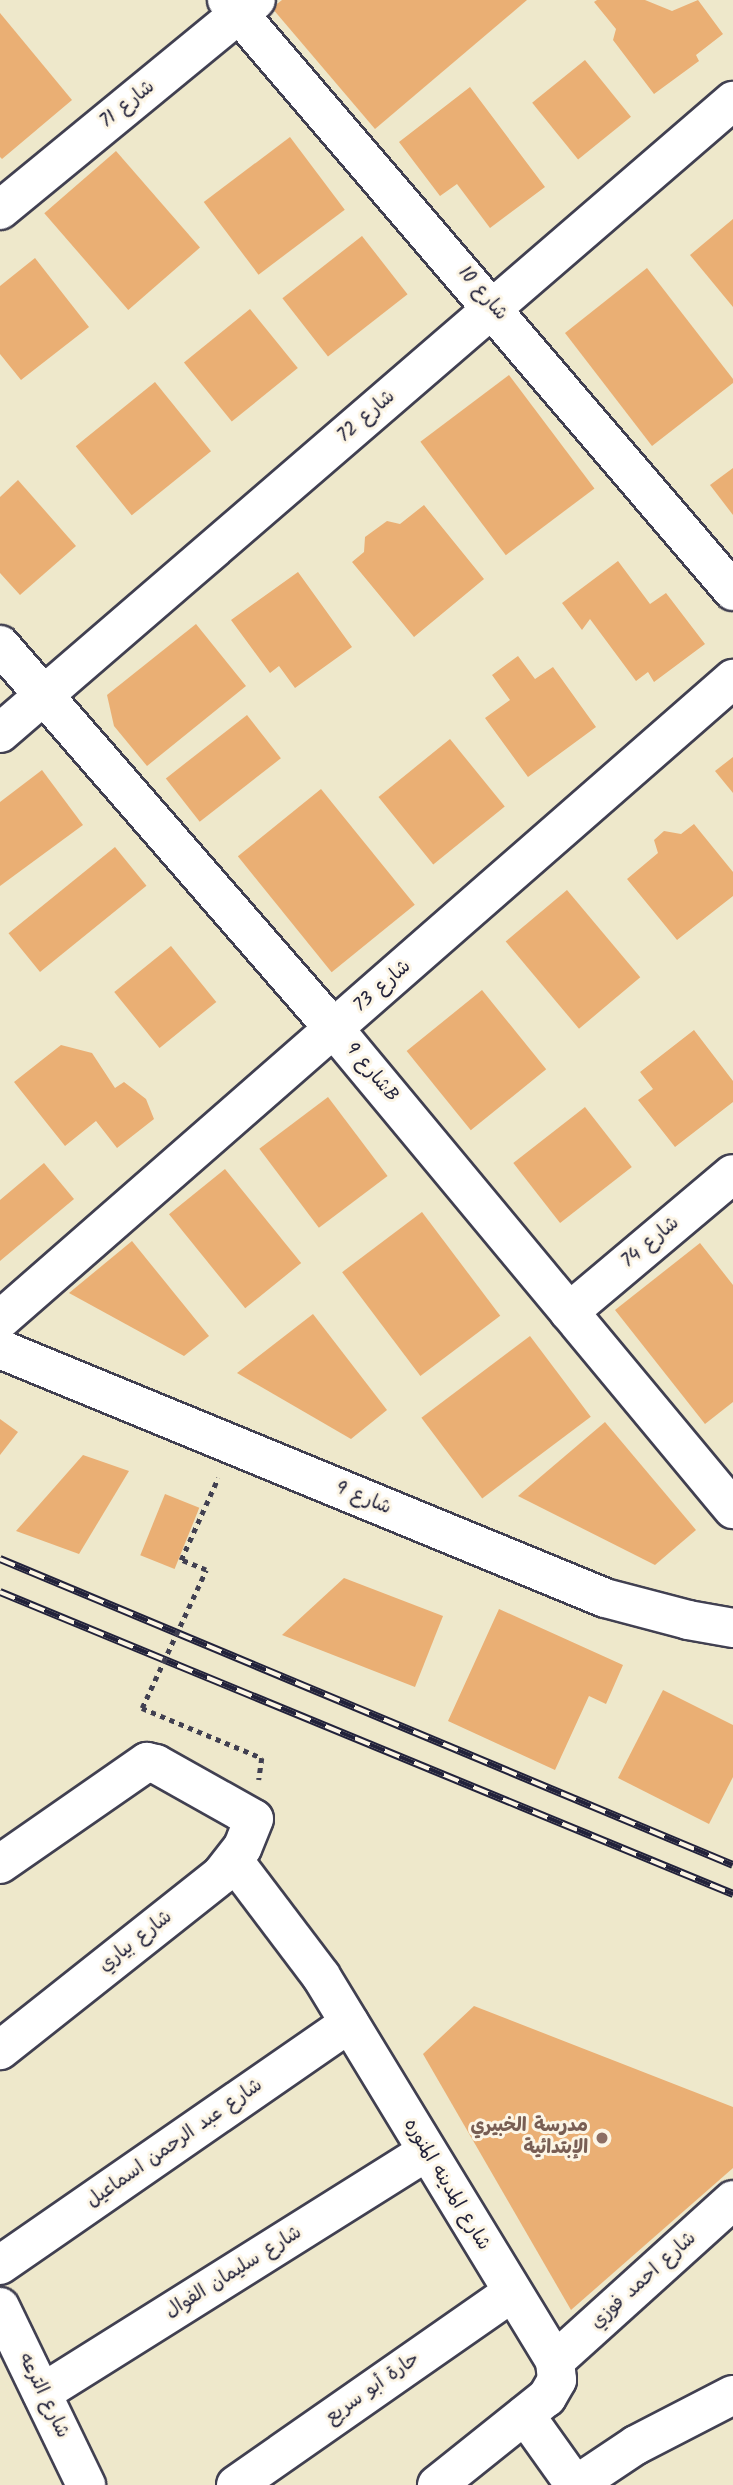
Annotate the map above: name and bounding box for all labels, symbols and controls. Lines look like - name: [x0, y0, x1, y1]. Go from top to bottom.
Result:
- street label: شارع 71: [96, 76, 160, 134]
- street label: شارع 10: [452, 262, 512, 326]
- street label: شارع 72: [334, 386, 400, 448]
- street label: شارع 73: [350, 956, 416, 1018]
- street label: شارع 9B: [340, 1039, 402, 1107]
- street label: شارع 74: [618, 1212, 684, 1274]
- street label: شارع 9: [332, 1478, 394, 1520]
- street label: شارع بياري: [95, 1906, 177, 1978]
- street label: شارع عبد الرحمن اسماعيل: [83, 2075, 267, 2213]
- street label: شارع المدينه المنوره: [398, 2115, 494, 2255]
- place label: مدرسة الخبيري الإبتدائية: [471, 2116, 588, 2160]
- marker: مدرسة الخبيري الإبتدائية: [594, 2130, 610, 2146]
- street label: شارع سليمان الفوال: [162, 2222, 306, 2324]
- street label: شارع احمد فوزي: [586, 2228, 702, 2334]
- street label: حارة أبو سريع: [321, 2348, 425, 2430]
- street label: شارع الترعه: [13, 2350, 73, 2442]

